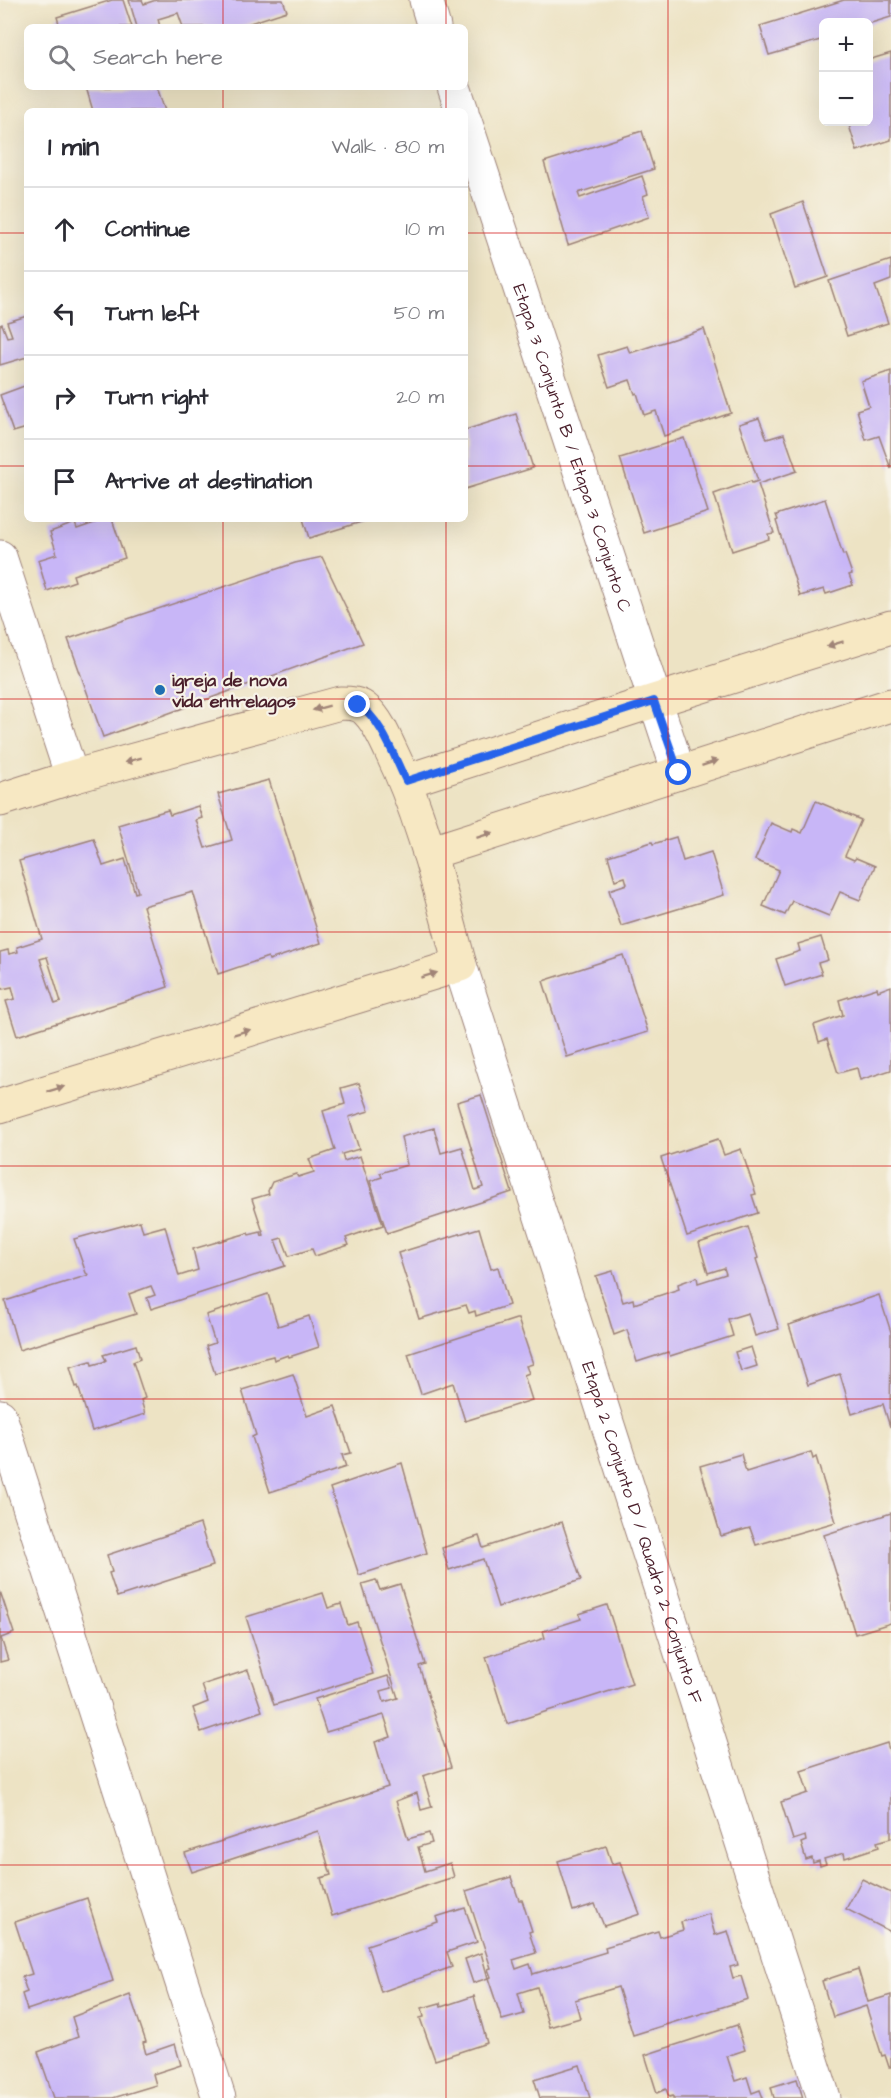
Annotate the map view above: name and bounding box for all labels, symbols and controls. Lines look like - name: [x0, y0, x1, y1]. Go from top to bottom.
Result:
- map controls: [819, 18, 873, 126]
- button: +: [819, 18, 873, 72]
- search box: [24, 24, 468, 90]
- icon: search: [45, 41, 78, 74]
- text: Search here: [93, 42, 223, 73]
- button: −: [819, 72, 873, 126]
- text: 1 min: [48, 129, 99, 165]
- text: Walk · 80 m: [332, 133, 444, 161]
- icon: ahead: [48, 213, 81, 246]
- text: Continue: [105, 214, 190, 245]
- text: 10 m: [405, 215, 444, 243]
- street label: Etapa 3 Conjunto B / Etapa 3 Conjunto C: [507, 281, 638, 615]
- icon: left: [48, 297, 81, 330]
- text: Turn left: [105, 298, 199, 329]
- text: 50 m: [394, 299, 444, 327]
- icon: right: [48, 381, 81, 414]
- text: Turn right: [105, 382, 208, 413]
- text: 20 m: [396, 383, 444, 411]
- icon: arrive: [48, 465, 81, 498]
- text: Arrive at destination: [105, 466, 312, 497]
- one-way arrow: [826, 640, 844, 650]
- place label: igreja de nova vida entrelagos: [172, 668, 296, 715]
- marker: igreja de nova vida entrelagos: [153, 683, 167, 697]
- route end: [344, 691, 370, 717]
- one-way arrow: [312, 704, 330, 713]
- one-way arrow: [124, 756, 142, 765]
- one-way arrow: [701, 758, 719, 767]
- route start: [665, 759, 691, 785]
- one-way arrow: [476, 830, 494, 840]
- one-way arrow: [420, 969, 438, 979]
- one-way arrow: [233, 1027, 251, 1036]
- one-way arrow: [47, 1084, 65, 1093]
- street label: Etapa 2 Conjunto D / Quadra 2 Conjunto F: [576, 1358, 709, 1707]

